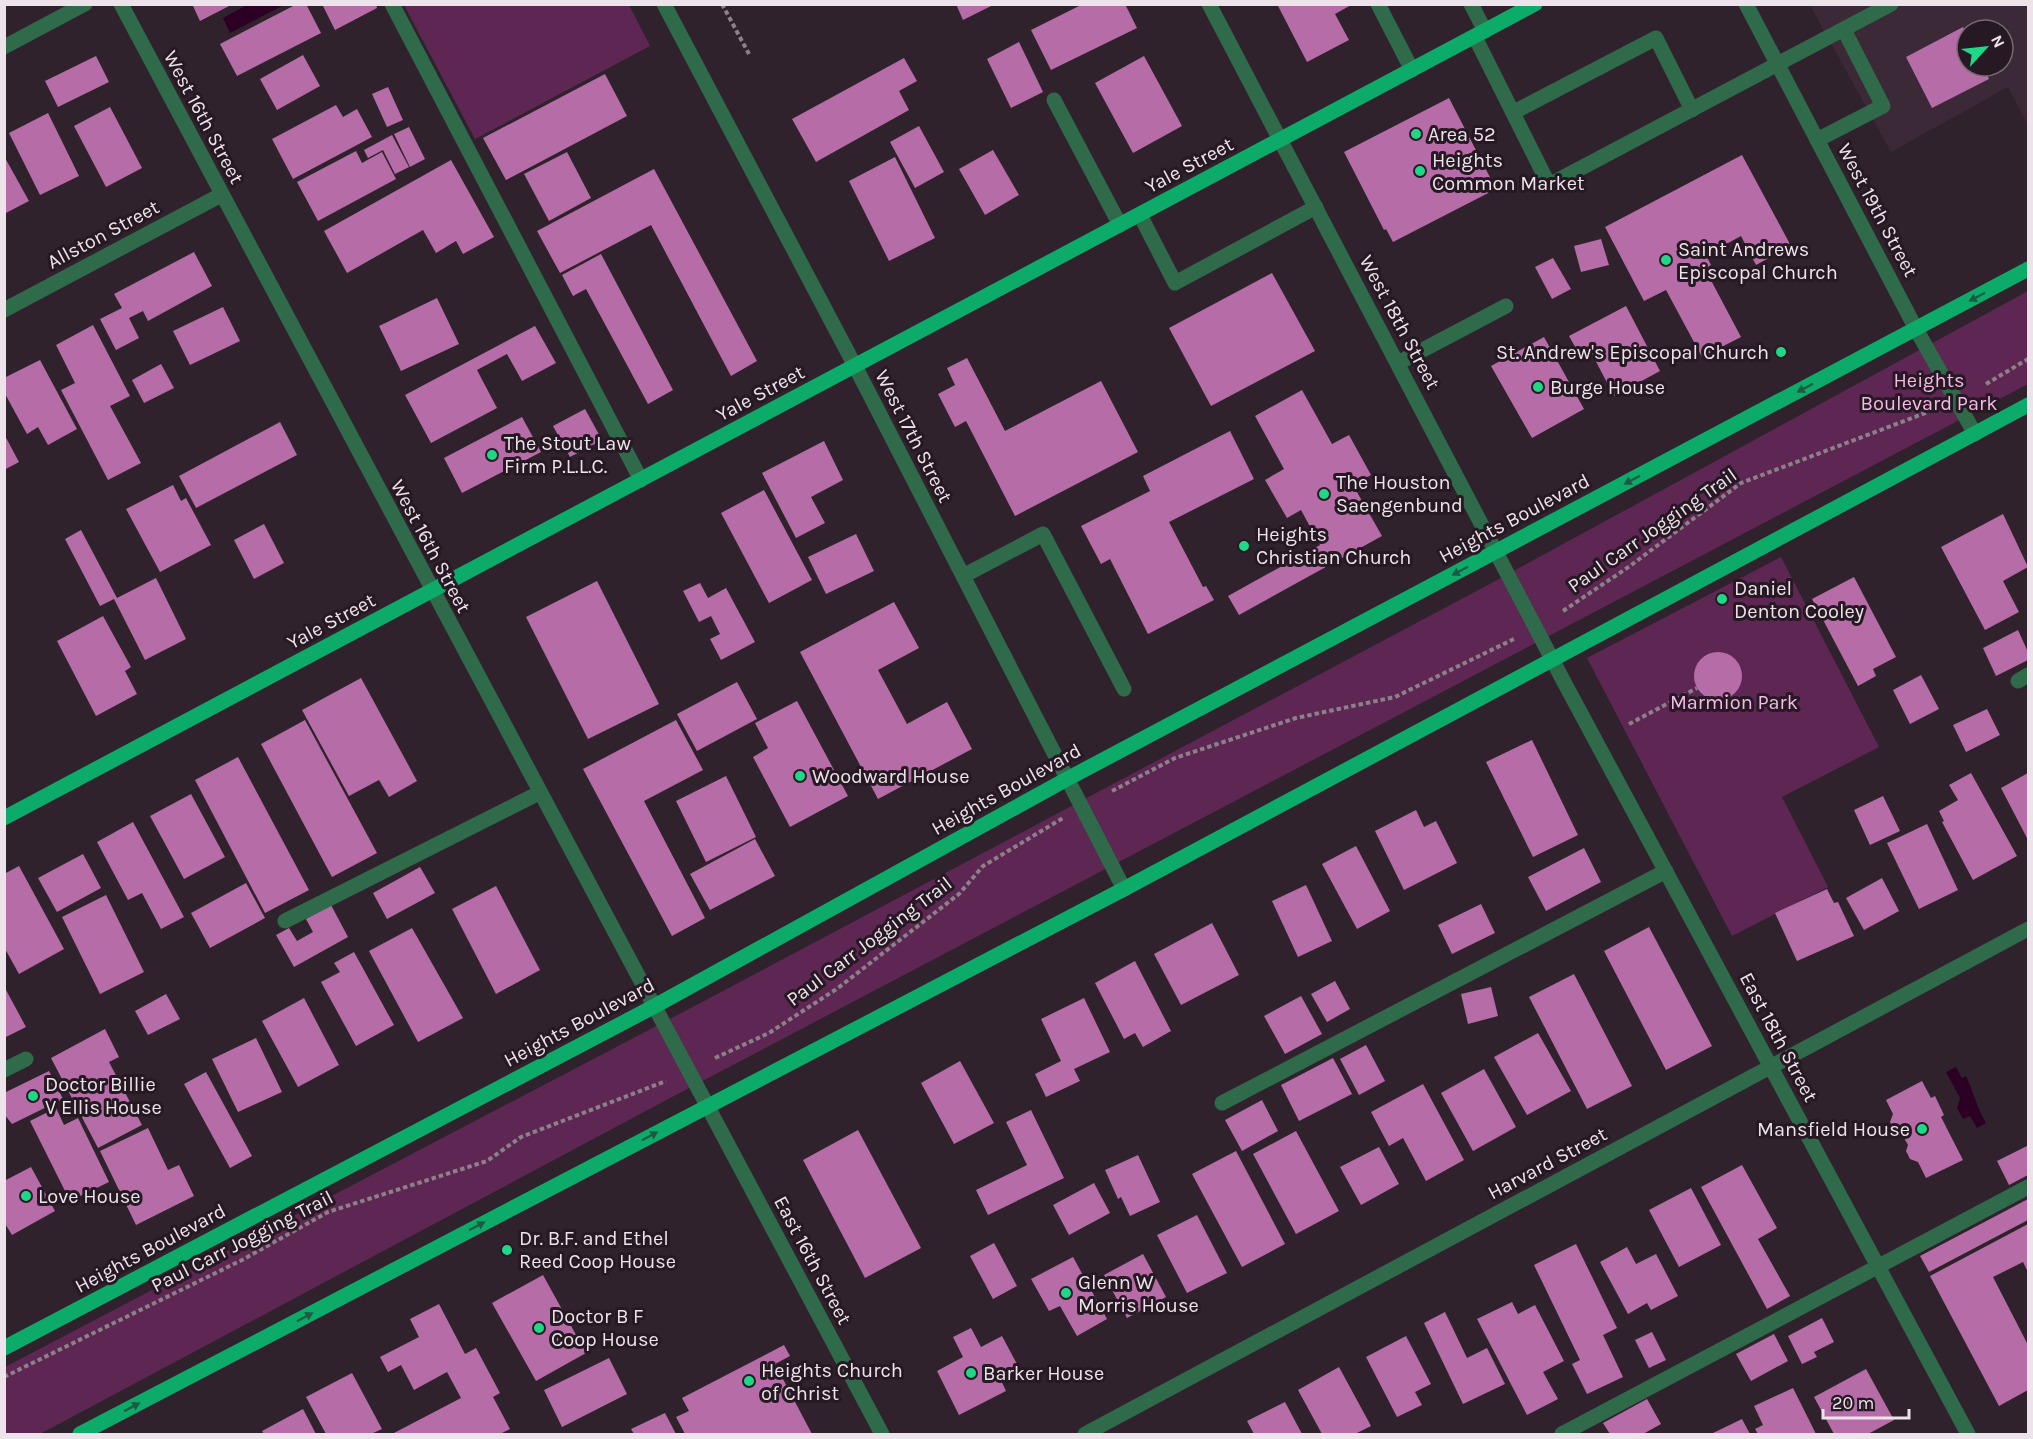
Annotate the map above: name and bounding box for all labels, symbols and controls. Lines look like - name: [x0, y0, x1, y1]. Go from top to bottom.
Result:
- north arrow: [1955, 18, 2015, 78]
- text: N: [1987, 32, 2009, 51]
- street label: West 16th Street: [159, 47, 249, 188]
- place label: Area 52: [1428, 123, 1496, 146]
- marker: Area 52: [1409, 127, 1423, 141]
- street label: Yale Street: [1141, 132, 1238, 198]
- street label: West 19th Street: [1833, 140, 1923, 281]
- place label: Heights Common Market: [1432, 149, 1585, 195]
- marker: Heights Common Market: [1413, 164, 1427, 178]
- street label: Allston Street: [43, 195, 164, 274]
- place label: Saint Andrews Episcopal Church: [1678, 238, 1838, 284]
- street label: West 18th Street: [1355, 251, 1445, 394]
- marker: Saint Andrews Episcopal Church: [1659, 253, 1673, 267]
- one-way arrow: [1968, 291, 1986, 301]
- place label: St. Andrew's Episcopal Church: [1496, 341, 1769, 364]
- marker: St. Andrew's Episcopal Church: [1774, 345, 1788, 359]
- street label: Yale Street: [712, 360, 809, 426]
- street label: West 17th Street: [870, 366, 957, 507]
- park label: Heights Boulevard Park: [1861, 369, 1997, 415]
- place label: Burge House: [1550, 376, 1665, 399]
- marker: Burge House: [1531, 380, 1545, 394]
- one-way arrow: [1796, 383, 1813, 393]
- place label: The Stout Law Firm P.L.L.C.: [504, 432, 631, 478]
- marker: The Stout Law Firm P.L.L.C.: [485, 448, 499, 462]
- street label: Paul Carr Jogging Trail: [1563, 463, 1741, 597]
- street label: Heights Boulevard: [1435, 469, 1593, 568]
- place label: The Houston Saengenbund: [1336, 471, 1463, 517]
- one-way arrow: [1624, 475, 1641, 485]
- street label: West 16th Street: [386, 476, 476, 617]
- marker: The Houston Saengenbund: [1317, 487, 1331, 501]
- place label: Heights Christian Church: [1256, 523, 1411, 569]
- marker: Heights Christian Church: [1237, 539, 1251, 553]
- one-way arrow: [1451, 566, 1468, 576]
- place label: Daniel Denton Cooley: [1734, 577, 1864, 623]
- street label: Yale Street: [283, 588, 380, 654]
- marker: Daniel Denton Cooley: [1715, 592, 1729, 606]
- park label: Marmion Park: [1670, 691, 1798, 714]
- street label: Heights Boulevard: [928, 739, 1085, 840]
- place label: Woodward House: [812, 765, 969, 788]
- marker: Woodward House: [793, 769, 807, 783]
- street label: Paul Carr Jogging Trail: [782, 872, 956, 1011]
- street label: East 18th Street: [1735, 969, 1823, 1106]
- street label: Heights Boulevard: [500, 973, 658, 1072]
- place label: Doctor Billie V Ellis House: [45, 1073, 162, 1119]
- marker: Doctor Billie V Ellis House: [26, 1089, 40, 1103]
- place label: Mansfield House: [1757, 1118, 1910, 1141]
- street label: Harvard Street: [1484, 1122, 1611, 1204]
- marker: Mansfield House: [1915, 1122, 1929, 1136]
- one-way arrow: [641, 1131, 659, 1141]
- place label: Love House: [38, 1185, 141, 1208]
- street label: Paul Carr Jogging Trail: [147, 1186, 337, 1297]
- marker: Love House: [19, 1189, 33, 1203]
- street label: East 16th Street: [769, 1192, 856, 1329]
- street label: Heights Boulevard: [71, 1199, 229, 1298]
- one-way arrow: [469, 1221, 486, 1231]
- place label: Dr. B.F. and Ethel Reed Coop House: [519, 1227, 676, 1273]
- marker: Dr. B.F. and Ethel Reed Coop House: [500, 1243, 514, 1257]
- place label: Glenn W Morris House: [1078, 1271, 1199, 1317]
- marker: Glenn W Morris House: [1059, 1286, 1073, 1300]
- place label: Doctor B F Coop House: [551, 1305, 659, 1351]
- one-way arrow: [296, 1312, 313, 1322]
- marker: Doctor B F Coop House: [532, 1321, 546, 1335]
- place label: Heights Church of Christ: [761, 1359, 903, 1405]
- place label: Barker House: [983, 1362, 1104, 1385]
- marker: Barker House: [964, 1366, 978, 1380]
- marker: Heights Church of Christ: [742, 1374, 756, 1388]
- scale bar: [1823, 1382, 1908, 1420]
- text: 20 m: [1832, 1392, 1874, 1414]
- one-way arrow: [124, 1402, 141, 1412]

